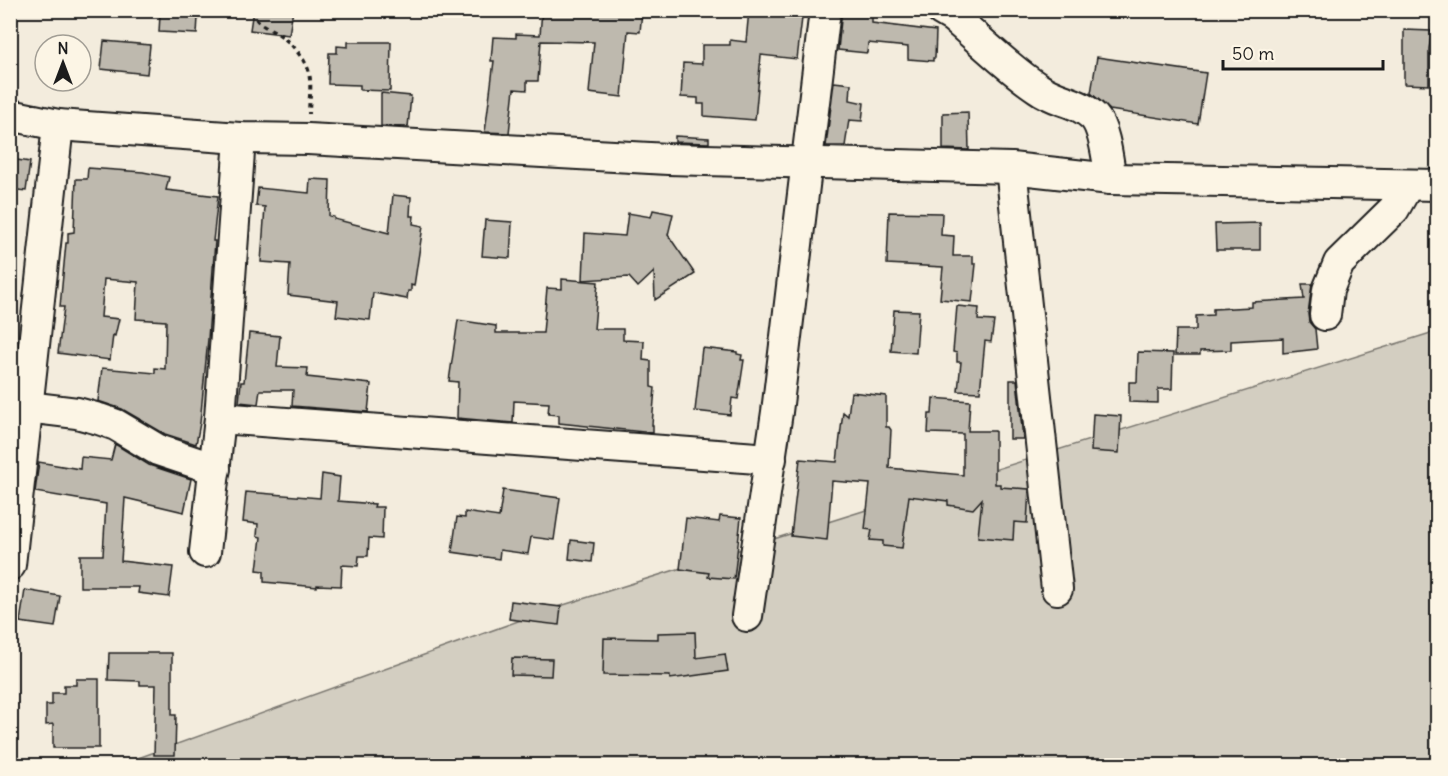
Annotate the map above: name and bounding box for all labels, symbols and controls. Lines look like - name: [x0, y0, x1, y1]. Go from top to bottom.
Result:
- north arrow: [33, 33, 93, 93]
- scale bar: [1223, 33, 1384, 71]
- text: N: [57, 38, 69, 58]
- text: 50 m: [1232, 42, 1274, 65]

